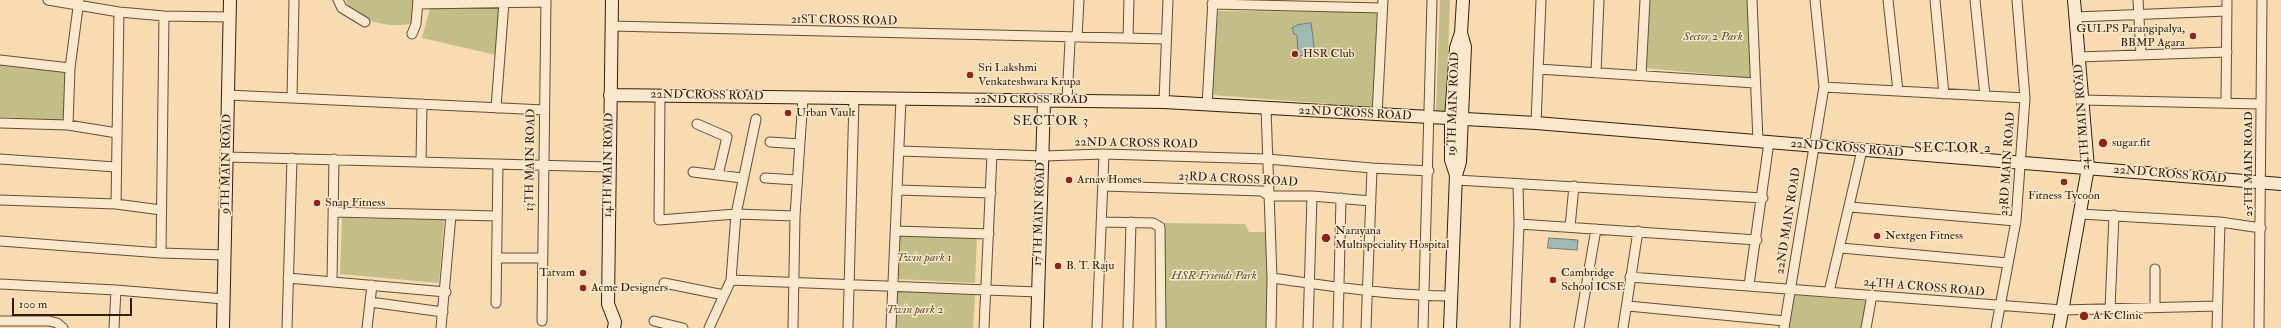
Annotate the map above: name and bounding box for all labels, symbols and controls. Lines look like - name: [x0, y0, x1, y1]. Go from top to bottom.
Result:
- street label: 21ST CROSS ROAD: [791, 13, 897, 29]
- place label: GULPS Parangipalya, BBMP Agara: [2076, 22, 2185, 50]
- park label: Sector 2 Park: [1683, 30, 1743, 44]
- marker: GULPS Parangipalya, BBMP Agara: [2188, 31, 2198, 41]
- place label: HSR Club: [1303, 47, 1354, 61]
- marker: HSR Club: [1290, 49, 1300, 59]
- street label: 19TH MAIN ROAD: [1445, 52, 1463, 156]
- place label: Sri Lakshmi Venkateshwara Krupa: [978, 61, 1081, 89]
- street label: 24TH MAIN ROAD: [2072, 63, 2094, 171]
- marker: Sri Lakshmi Venkateshwara Krupa: [965, 70, 975, 80]
- street label: 22ND CROSS ROAD: [650, 88, 764, 104]
- street label: 22ND CROSS ROAD: [974, 93, 1088, 107]
- street label: 22ND CROSS ROAD: [1298, 104, 1412, 124]
- place label: Urban Vault: [796, 106, 855, 120]
- street label: 13TH MAIN ROAD: [523, 108, 539, 212]
- marker: Urban Vault: [783, 108, 793, 118]
- street label: 23RD MAIN ROAD: [1997, 111, 2019, 217]
- street label: 25TH MAIN ROAD: [2242, 111, 2256, 217]
- street label: 14TH MAIN ROAD: [601, 113, 617, 217]
- street label: 9TH MAIN ROAD: [219, 114, 235, 214]
- district label: SECTOR 3: [1013, 114, 1089, 130]
- street label: 22ND A CROSS ROAD: [1074, 136, 1198, 152]
- place label: sugar.fit: [2112, 136, 2150, 150]
- street label: 22ND CROSS ROAD: [1790, 137, 1904, 161]
- marker: sugar.fit: [2097, 137, 2109, 149]
- district label: SECTOR 2: [1914, 141, 1992, 157]
- street label: 17TH MAIN ROAD: [1031, 162, 1049, 266]
- street label: 22ND CROSS ROAD: [2113, 163, 2227, 187]
- street label: 22ND MAIN ROAD: [1773, 167, 1805, 275]
- street label: 23RD A CROSS ROAD: [1178, 170, 1298, 190]
- place label: Arnav Homes: [1077, 173, 1142, 187]
- marker: Arnav Homes: [1064, 175, 1074, 185]
- marker: Fitness Tycoon: [2059, 177, 2069, 187]
- place label: Fitness Tycoon: [2028, 189, 2100, 203]
- place label: Snap Fitness: [325, 196, 385, 210]
- marker: Snap Fitness: [312, 198, 322, 208]
- place label: Narayana Multispeciality Hospital: [1335, 224, 1449, 252]
- place label: Nextgen Fitness: [1885, 229, 1963, 243]
- marker: Nextgen Fitness: [1872, 231, 1882, 241]
- marker: Narayana Multispeciality Hospital: [1320, 232, 1332, 244]
- park label: Twin park 1: [896, 251, 952, 265]
- place label: B. T. Raju: [1066, 259, 1114, 273]
- marker: B. T. Raju: [1053, 261, 1063, 271]
- place label: Tatvam: [539, 266, 575, 280]
- place label: Cambridge School ICSE: [1561, 266, 1625, 294]
- marker: Tatvam: [578, 268, 588, 278]
- park label: HSR Friends Park: [1171, 269, 1257, 283]
- marker: Cambridge School ICSE: [1548, 275, 1558, 285]
- street label: 24TH A CROSS ROAD: [1863, 276, 1985, 300]
- place label: Acme Designers: [591, 281, 668, 295]
- marker: Acme Designers: [578, 283, 588, 293]
- scale bar: [14, 290, 134, 316]
- text: 100 m: [19, 297, 47, 312]
- park label: Twin park 2: [887, 303, 943, 317]
- place label: A K Clinic: [2093, 309, 2143, 323]
- marker: A K Clinic: [2078, 310, 2090, 322]

